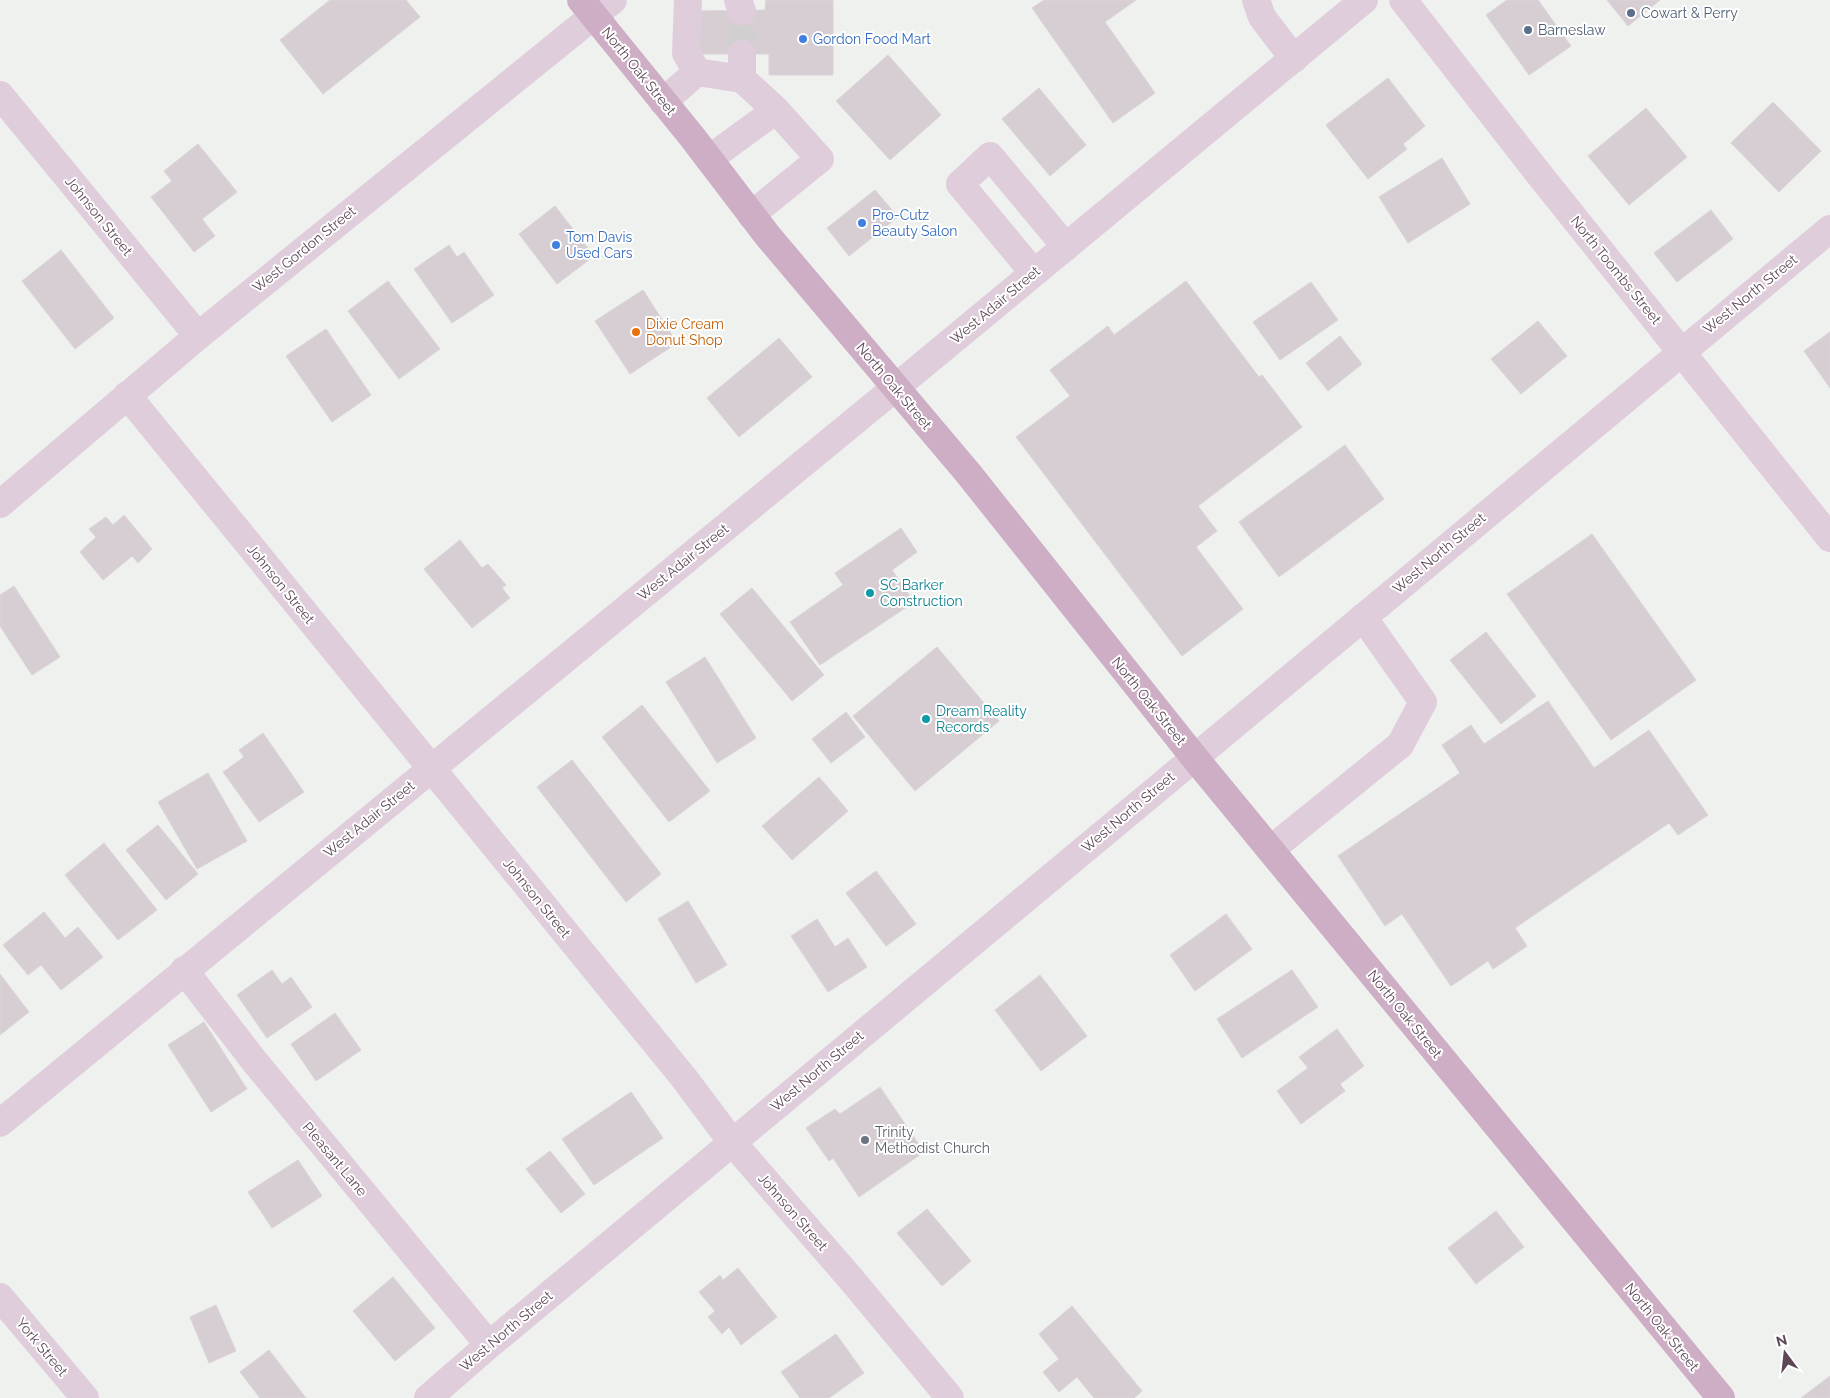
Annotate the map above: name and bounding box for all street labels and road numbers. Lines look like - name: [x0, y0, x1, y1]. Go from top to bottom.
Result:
- street label: North Oak Street: [599, 24, 679, 118]
- street label: Johnson Street: [62, 173, 136, 259]
- street label: West Gordon Street: [249, 202, 359, 295]
- street label: North Toombs Street: [1568, 213, 1665, 327]
- street label: West North Street: [1700, 251, 1800, 337]
- street label: West Adair Street: [947, 263, 1043, 347]
- street label: North Oak Street: [853, 339, 935, 433]
- street label: West North Street: [1389, 509, 1489, 596]
- street label: West Adair Street: [634, 520, 732, 604]
- street label: Johnson Street: [244, 541, 318, 627]
- street label: North Oak Street: [1109, 654, 1189, 748]
- street label: West North Street: [1078, 768, 1178, 855]
- street label: West Adair Street: [320, 777, 418, 861]
- street label: Johnson Street: [500, 855, 574, 941]
- street label: North Oak Street: [1365, 967, 1445, 1061]
- street label: West North Street: [767, 1027, 867, 1114]
- street label: Pleasant Lane: [300, 1119, 370, 1199]
- street label: Johnson Street: [755, 1170, 831, 1254]
- street label: North Oak Street: [1622, 1280, 1702, 1374]
- street label: West North Street: [456, 1287, 556, 1374]
- street label: York Street: [13, 1315, 71, 1380]

